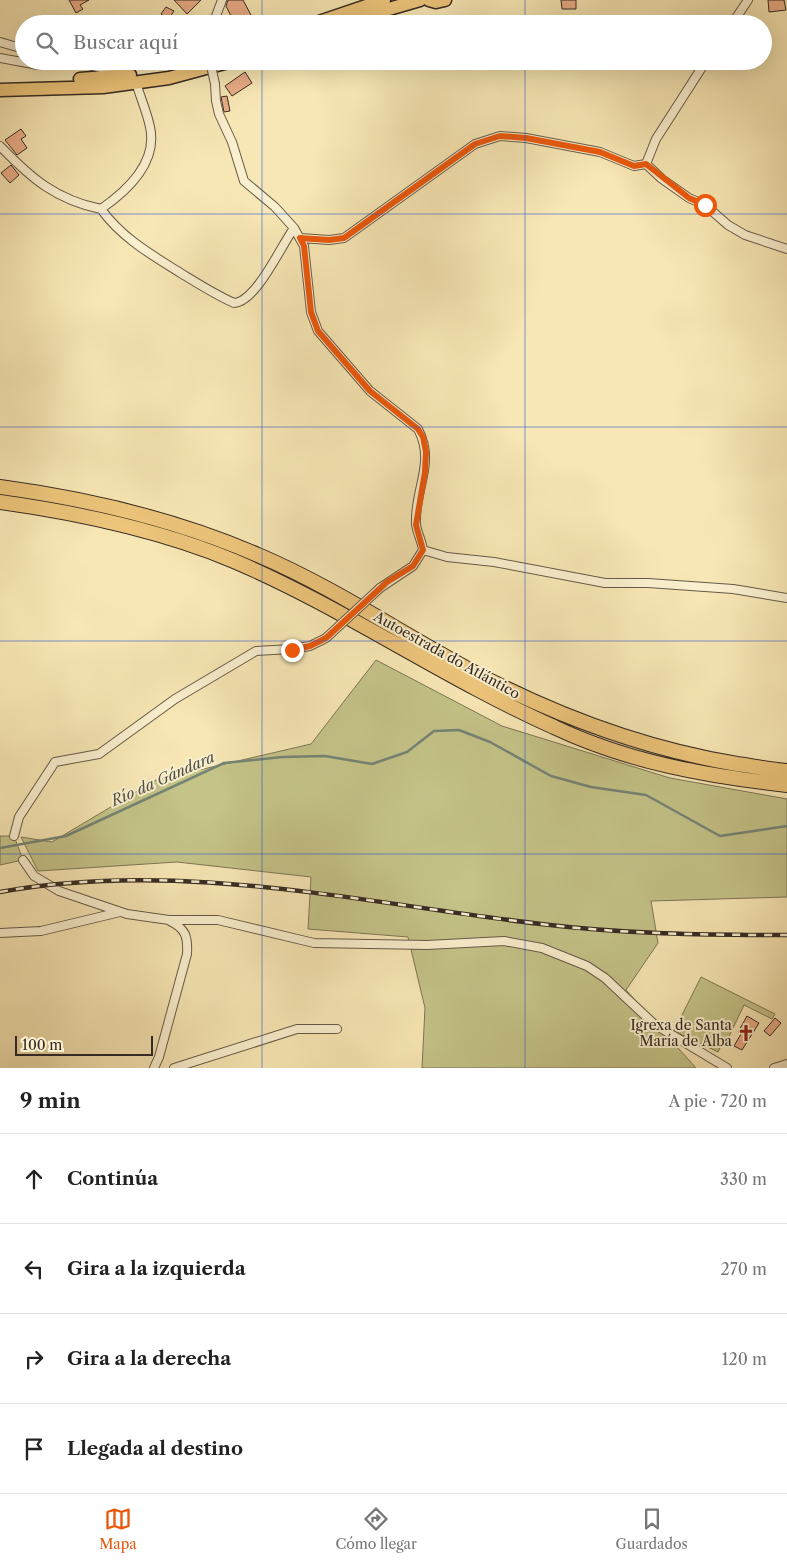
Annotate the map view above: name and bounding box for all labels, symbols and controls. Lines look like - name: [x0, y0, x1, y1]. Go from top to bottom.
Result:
- search box: [15, 15, 772, 70]
- icon: search: [33, 29, 61, 57]
- text: Buscar aquí: [73, 31, 178, 54]
- route start: [694, 194, 717, 217]
- street label: Autoestrada do Atlántico: [370, 607, 523, 703]
- route end: [281, 639, 304, 662]
- water label: Río da Gándara: [107, 747, 218, 810]
- place label: Igrexa de Santa María de Alba: [631, 1016, 733, 1050]
- church icon: Igrexa de Santa María de Alba: [736, 1023, 756, 1043]
- scale bar: [15, 1033, 152, 1056]
- text: 100 m: [22, 1036, 62, 1054]
- text: 9 min: [20, 1088, 81, 1113]
- text: A pie · 720 m: [668, 1091, 767, 1111]
- icon: ahead: [20, 1165, 48, 1193]
- text: Continúa: [67, 1167, 158, 1190]
- text: 330 m: [720, 1169, 767, 1189]
- icon: left: [20, 1255, 48, 1283]
- text: Gira a la izquierda: [67, 1257, 246, 1280]
- text: 270 m: [721, 1259, 767, 1279]
- icon: right: [20, 1345, 48, 1373]
- text: Gira a la derecha: [67, 1347, 231, 1370]
- text: 120 m: [722, 1349, 767, 1369]
- icon: arrive: [20, 1435, 48, 1463]
- text: Llegada al destino: [67, 1437, 243, 1460]
- tab: Mapa: [99, 1505, 137, 1553]
- tab: Cómo llegar: [335, 1505, 417, 1553]
- tab: Guardados: [616, 1505, 688, 1553]

